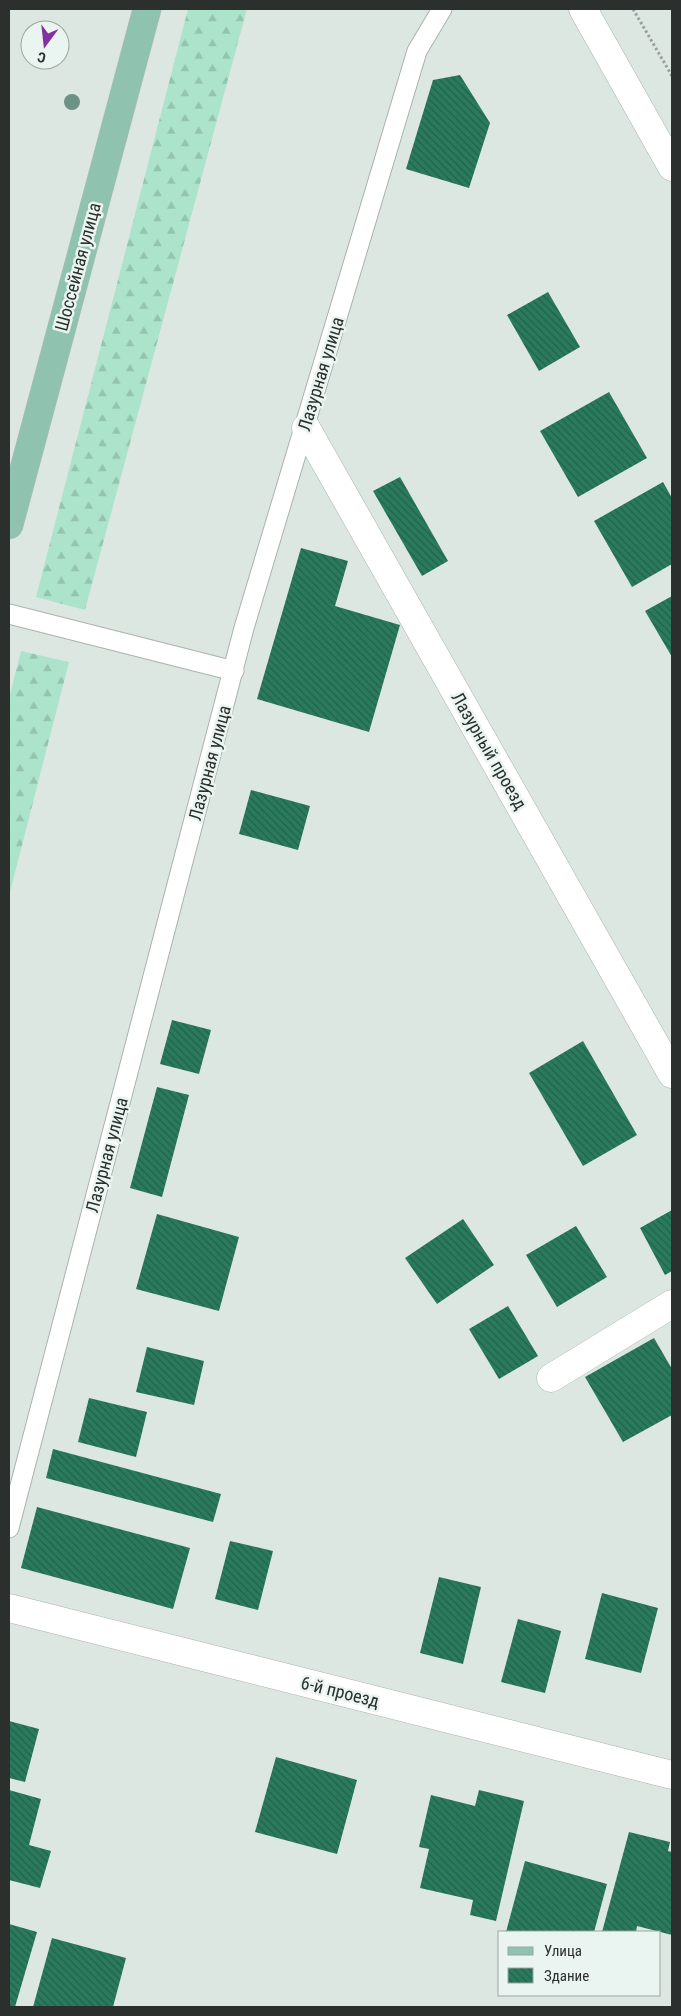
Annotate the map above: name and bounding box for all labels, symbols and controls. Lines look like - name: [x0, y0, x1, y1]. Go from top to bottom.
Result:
- north arrow: [20, 20, 70, 70]
- text: С: [36, 49, 48, 66]
- street label: Шоссейная улица: [50, 200, 105, 333]
- street label: Лазурная улица: [293, 314, 348, 433]
- street label: Лазурный проезд: [447, 688, 532, 813]
- street label: Лазурная улица: [184, 703, 235, 823]
- street label: Лазурная улица: [81, 1095, 132, 1215]
- street label: 6-й проезд: [299, 1672, 382, 1711]
- legend: [498, 1931, 661, 1996]
- text: Улица: [544, 1942, 582, 1960]
- text: Здание: [544, 1967, 589, 1985]

